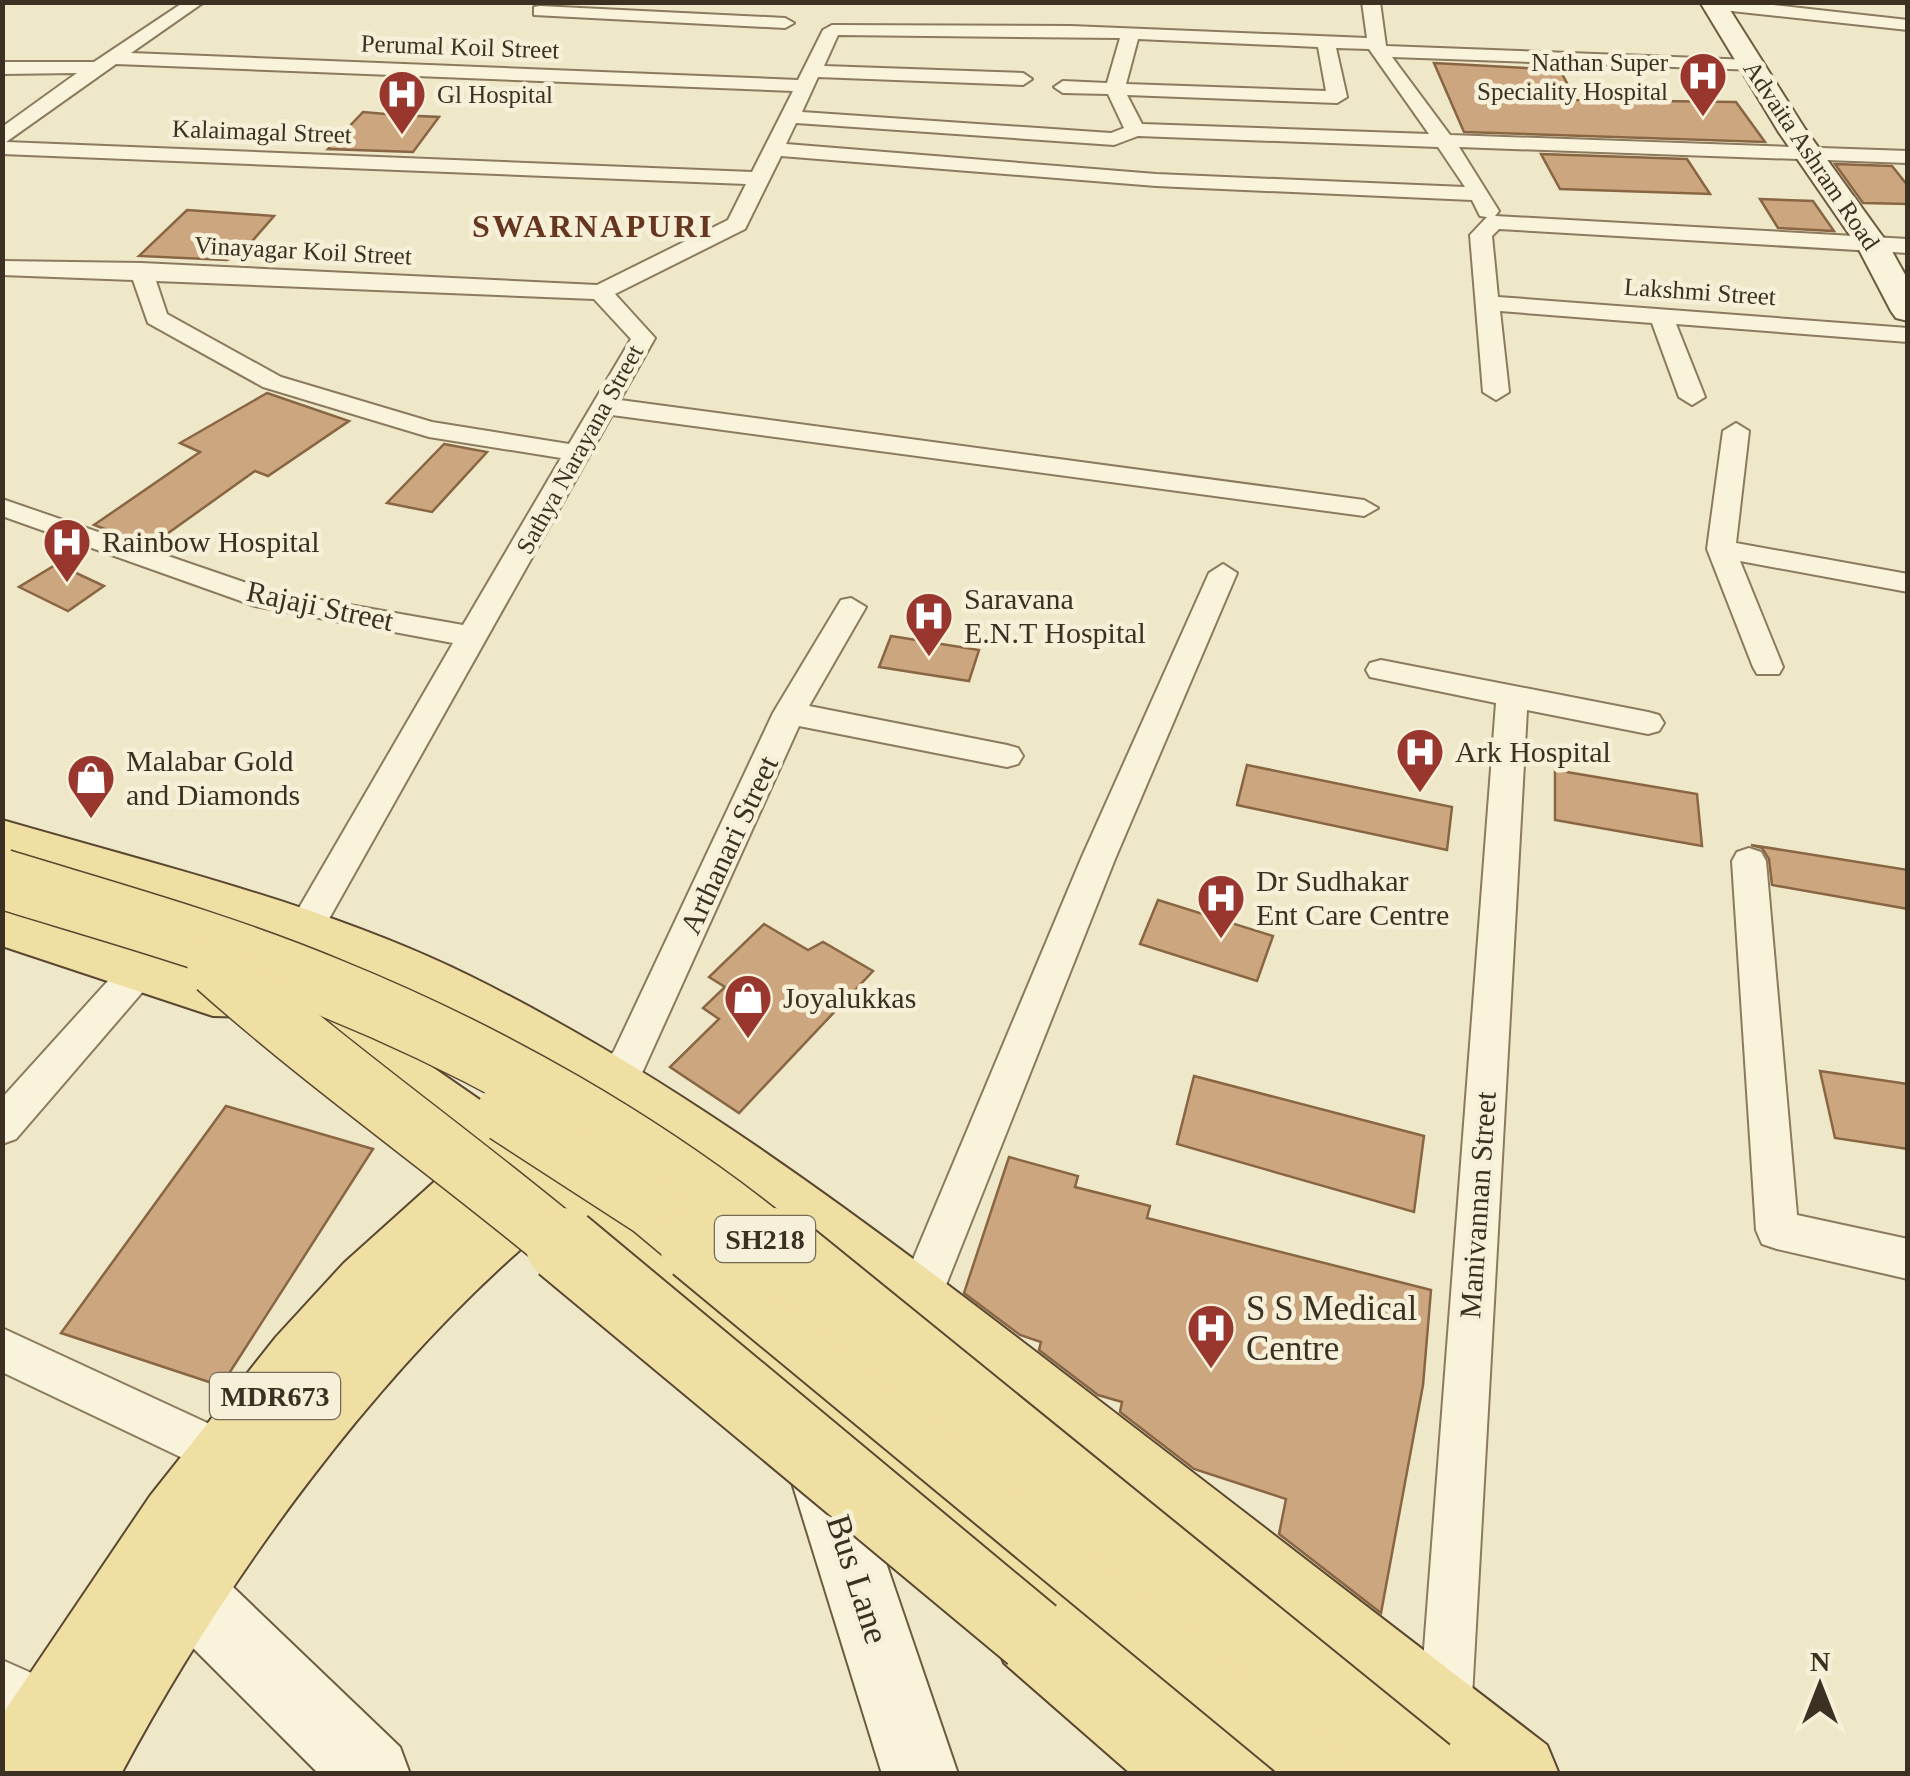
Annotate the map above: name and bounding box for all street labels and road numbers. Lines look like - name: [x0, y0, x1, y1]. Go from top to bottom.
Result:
- street label: Perumal Koil Street: [360, 30, 560, 63]
- street label: Advaita Ashram Road: [1738, 56, 1885, 255]
- street label: Kalaimagal Street: [172, 115, 352, 148]
- street label: Vinayagar Koil Street: [193, 231, 413, 270]
- street label: Lakshmi Street: [1623, 273, 1777, 310]
- street label: Sathya Narayana Street: [511, 340, 648, 558]
- street label: Rajaji Street: [244, 574, 397, 637]
- street label: Arthanari Street: [673, 750, 784, 939]
- street label: Manivannan Street: [1453, 1090, 1502, 1320]
- road number: SH218: [715, 1216, 815, 1262]
- road number: MDR673: [210, 1373, 340, 1419]
- street label: Bus Lane: [818, 1510, 897, 1649]

